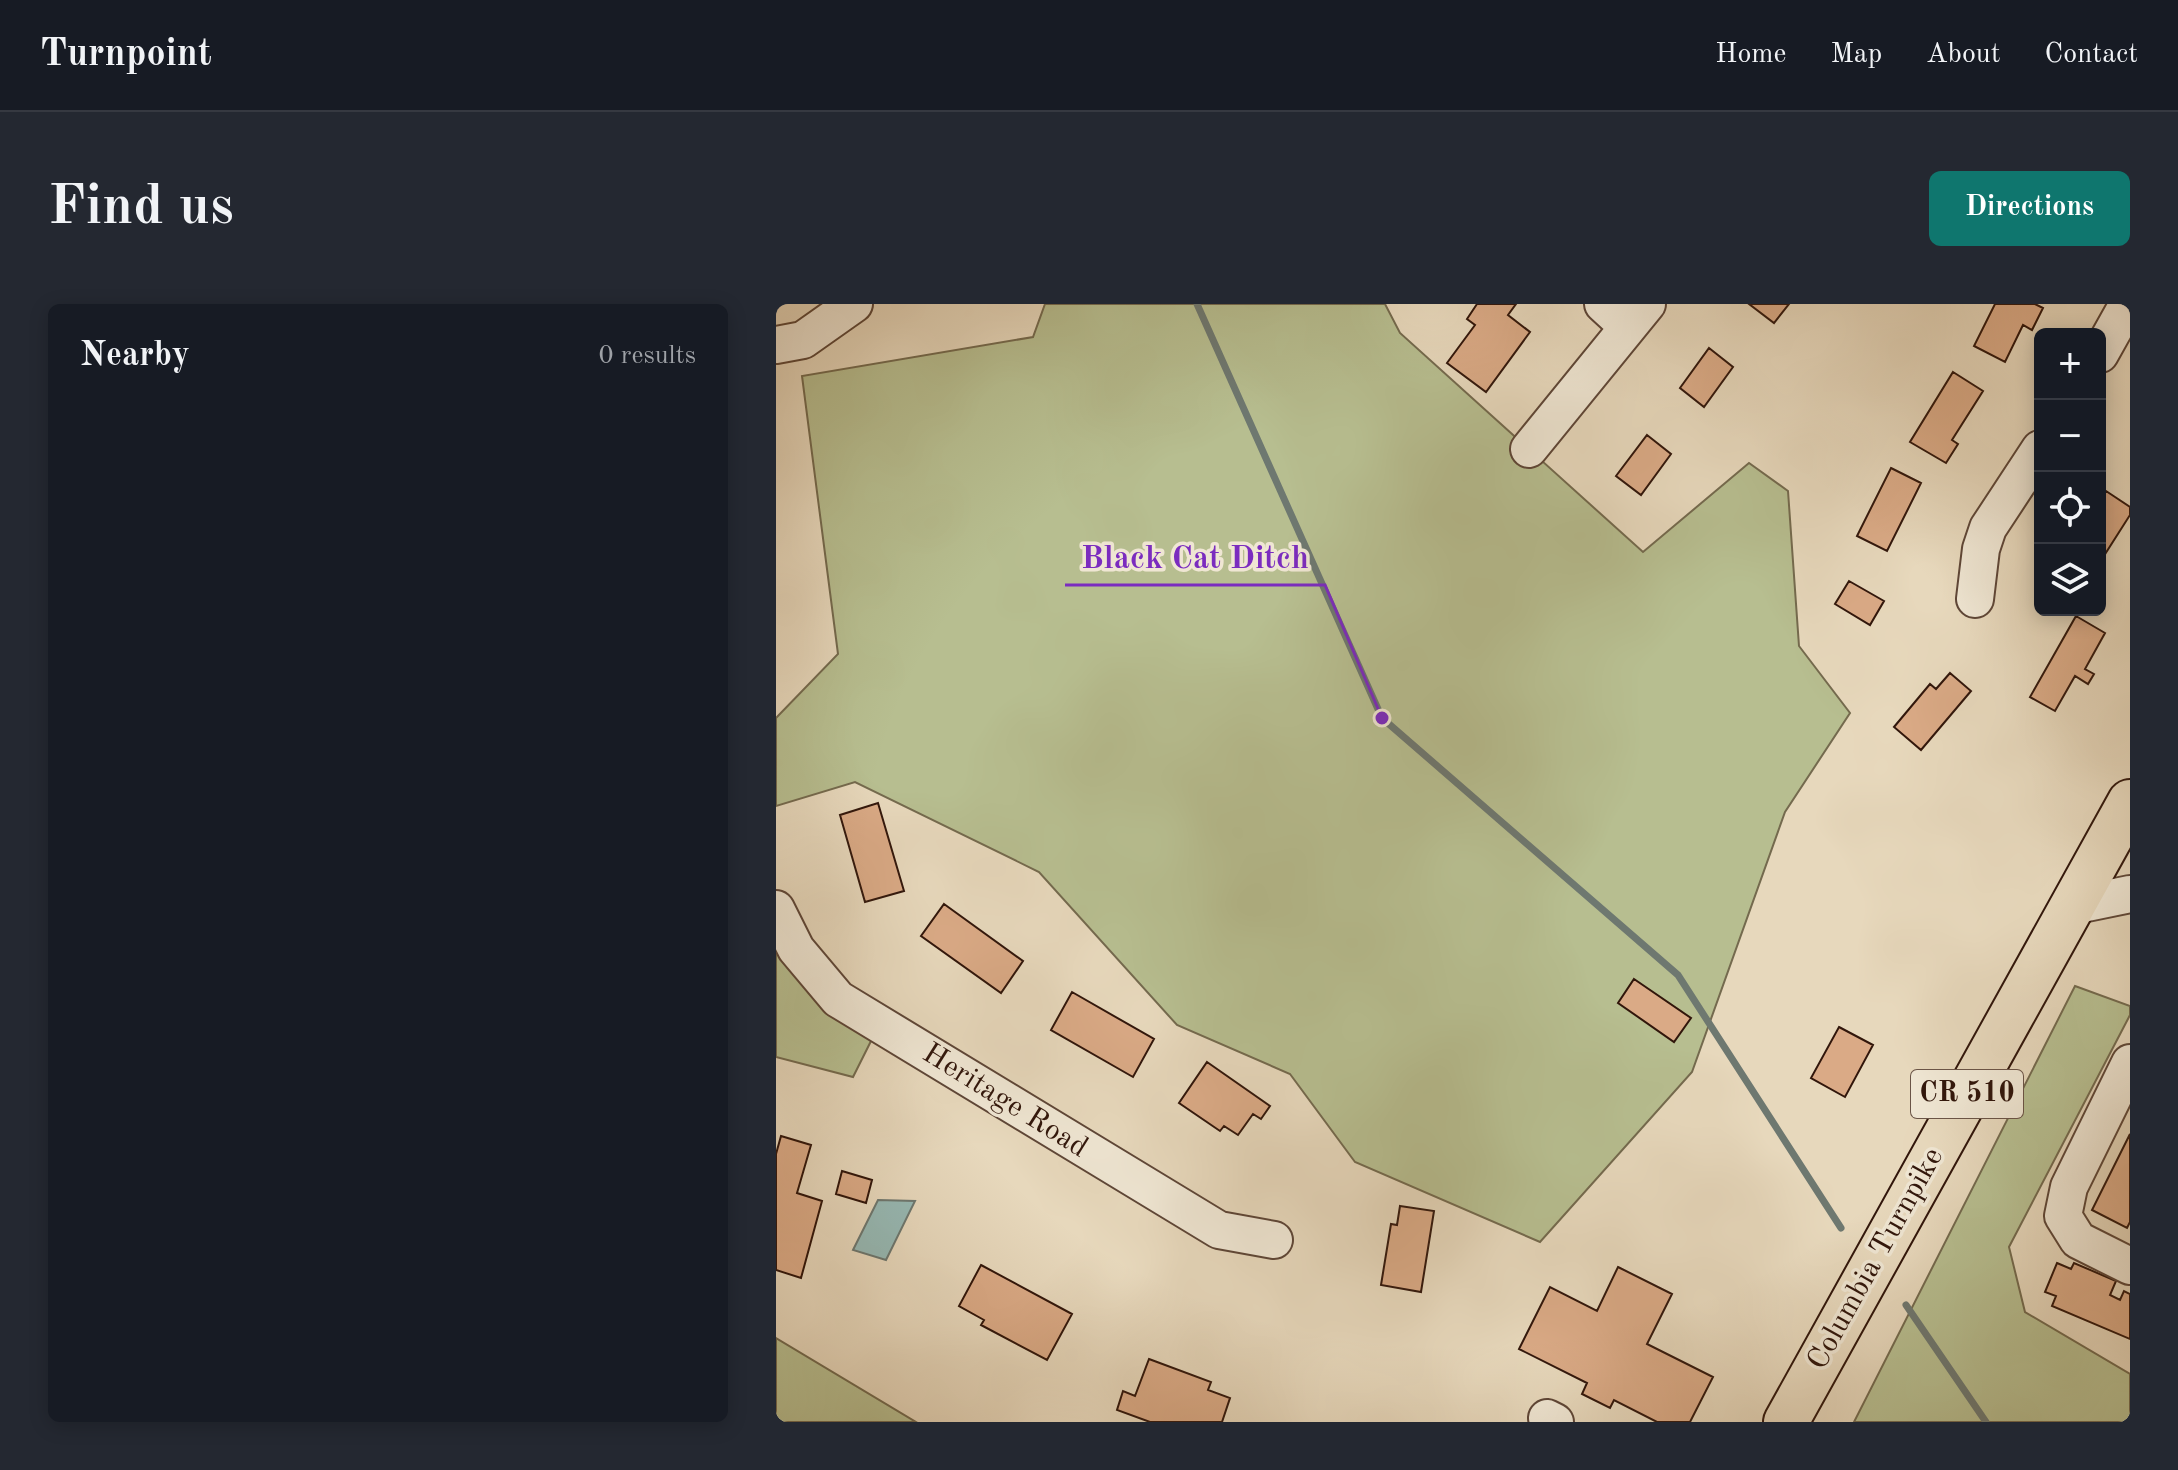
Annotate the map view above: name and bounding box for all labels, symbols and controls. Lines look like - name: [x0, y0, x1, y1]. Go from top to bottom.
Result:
- text: Turnpoint: [40, 36, 212, 74]
- text: Home: [1715, 41, 1786, 69]
- text: Map: [1830, 41, 1882, 69]
- text: About: [1926, 41, 2001, 69]
- text: Contact: [2045, 41, 2138, 69]
- button: Directions: [1929, 171, 2130, 246]
- text: Find us: [48, 180, 234, 236]
- map controls: [2034, 328, 2106, 616]
- button: +: [2034, 328, 2106, 400]
- text: Nearby: [80, 339, 190, 373]
- text: 0 results: [598, 343, 696, 369]
- button: −: [2034, 400, 2106, 472]
- button: locate: [2034, 472, 2106, 544]
- callout: Black Cat Ditch: [1065, 529, 1325, 585]
- text: Black Cat Ditch: [1081, 544, 1309, 576]
- button: layers: [2034, 544, 2106, 616]
- street label: Heritage Road: [917, 1038, 1093, 1164]
- road number: CR 510: [1911, 1070, 2023, 1118]
- street label: Columbia Turnpike: [1803, 1143, 1949, 1375]

